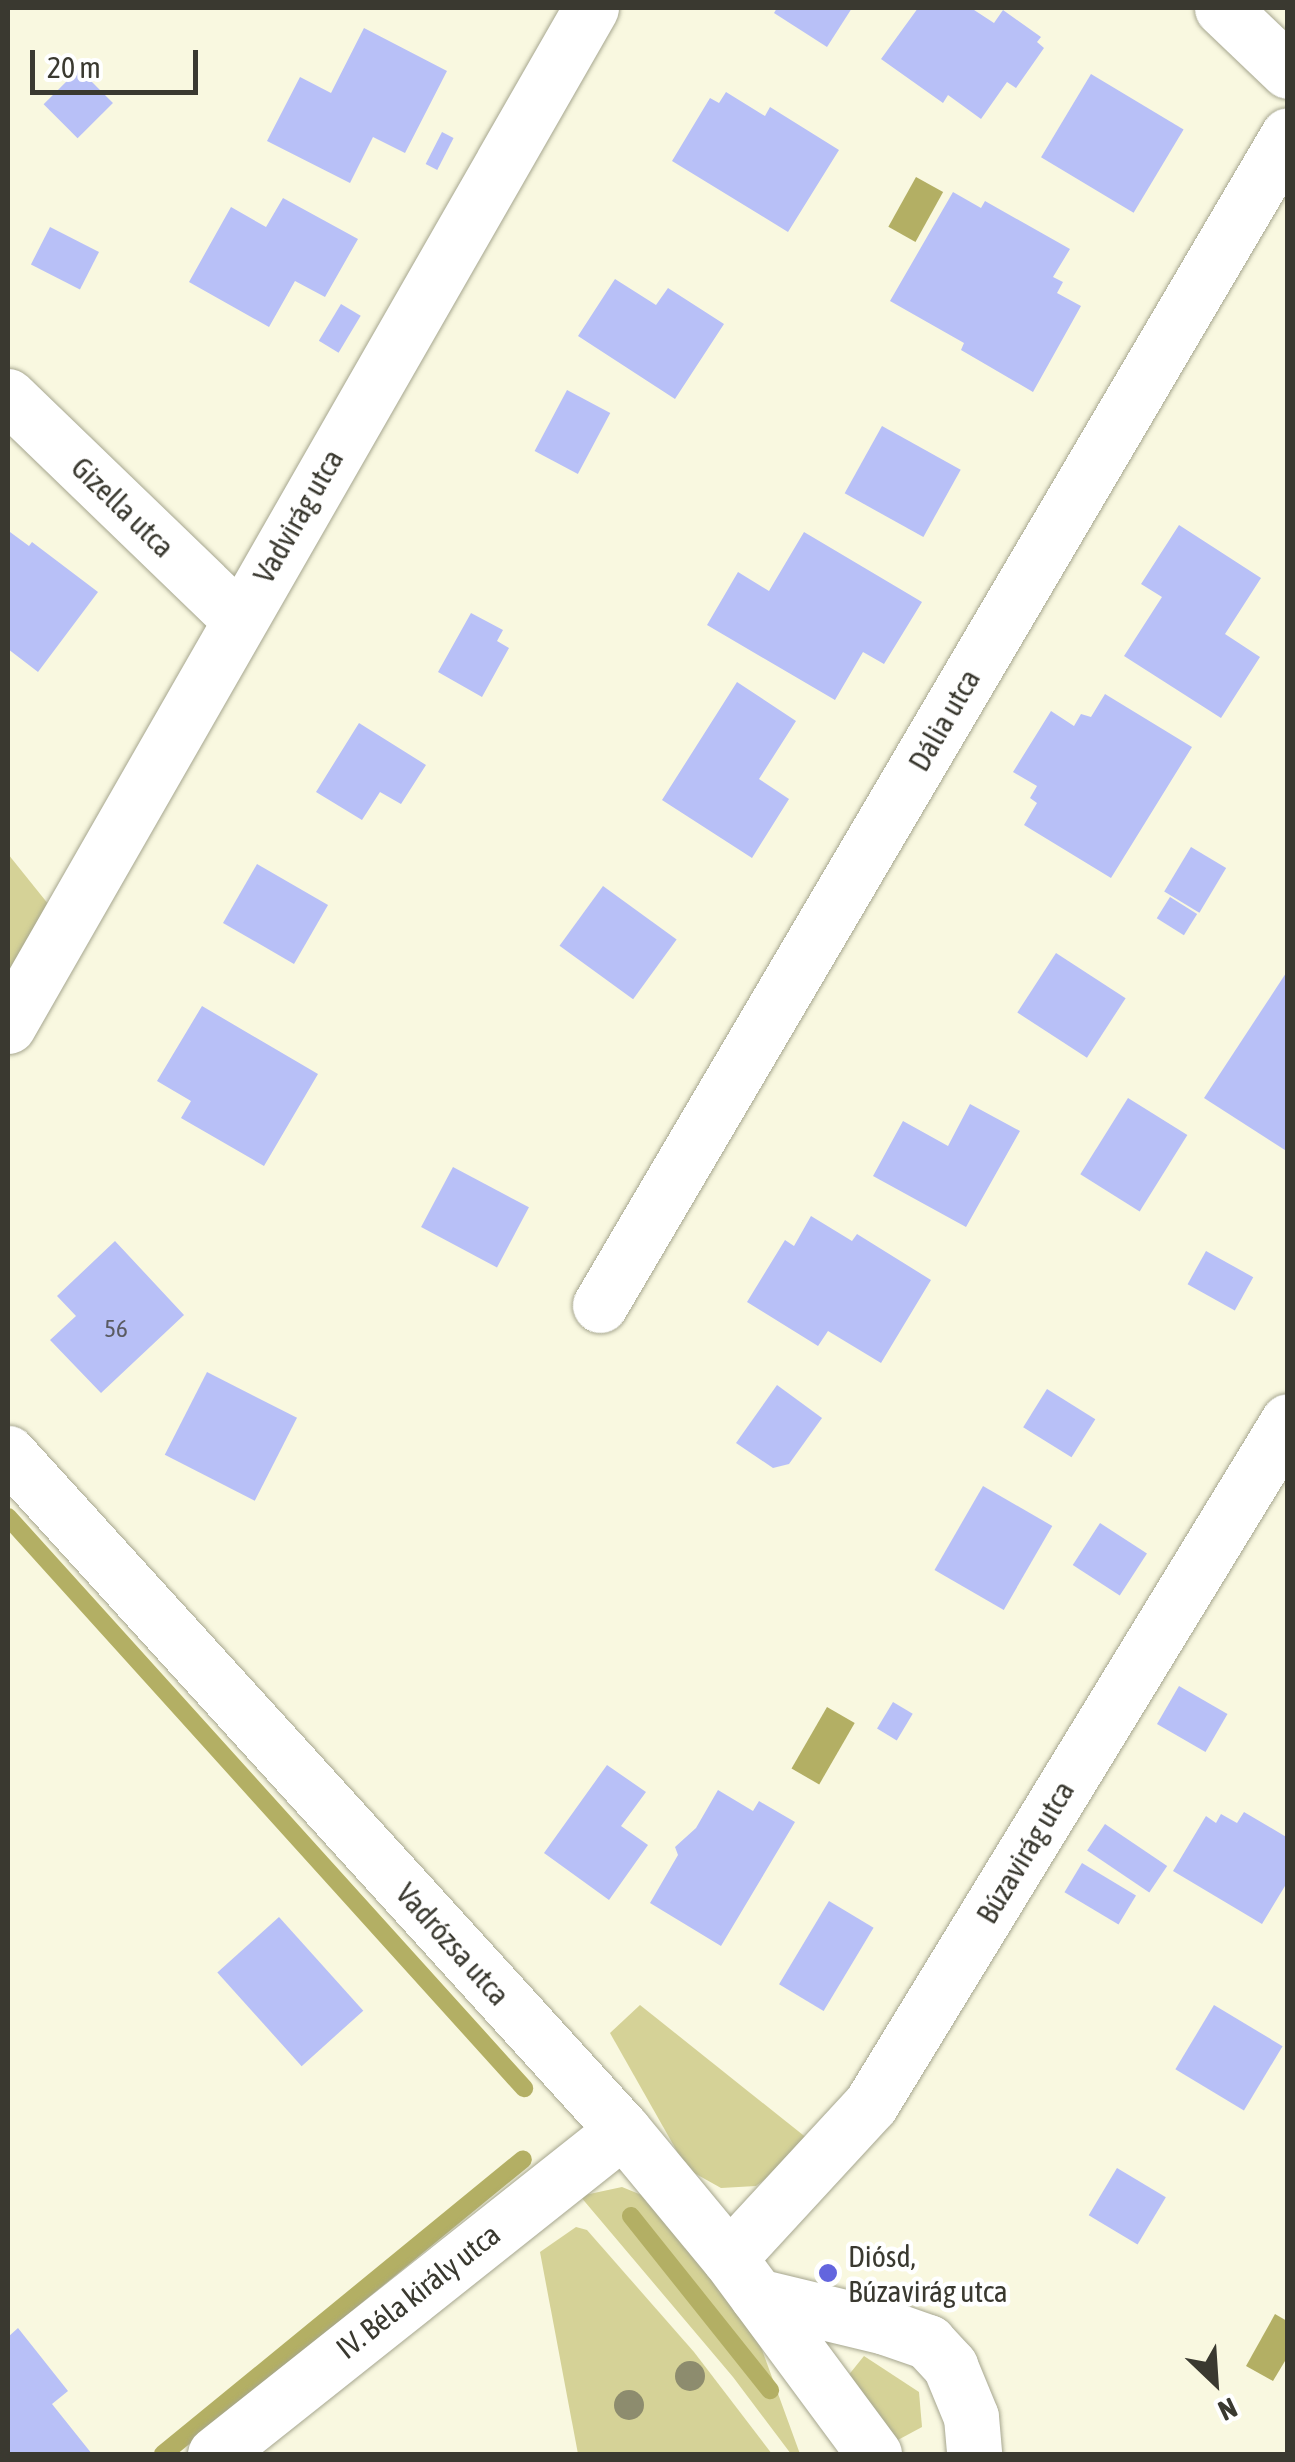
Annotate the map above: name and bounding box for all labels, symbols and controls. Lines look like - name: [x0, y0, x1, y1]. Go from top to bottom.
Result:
- scale bar: [35, 30, 202, 92]
- text: 20 m: [47, 50, 101, 84]
- street label: Vadvirág utca: [245, 443, 351, 589]
- street label: Gizella utca: [64, 449, 182, 565]
- street label: Dália utca: [901, 663, 987, 777]
- house number: 56: [104, 1313, 128, 1343]
- street label: Búzavirág utca: [968, 1774, 1082, 1930]
- street label: Vadrózsa utca: [389, 1875, 517, 2013]
- street label: IV. Béla király utca: [329, 2216, 507, 2366]
- place label: Diósd, Búzavirág utca: [848, 2238, 1008, 2308]
- marker: Diósd, Búzavirág utca: [817, 2262, 839, 2284]
- north arrow: [1165, 2332, 1265, 2432]
- text: N: [1213, 2391, 1242, 2427]

